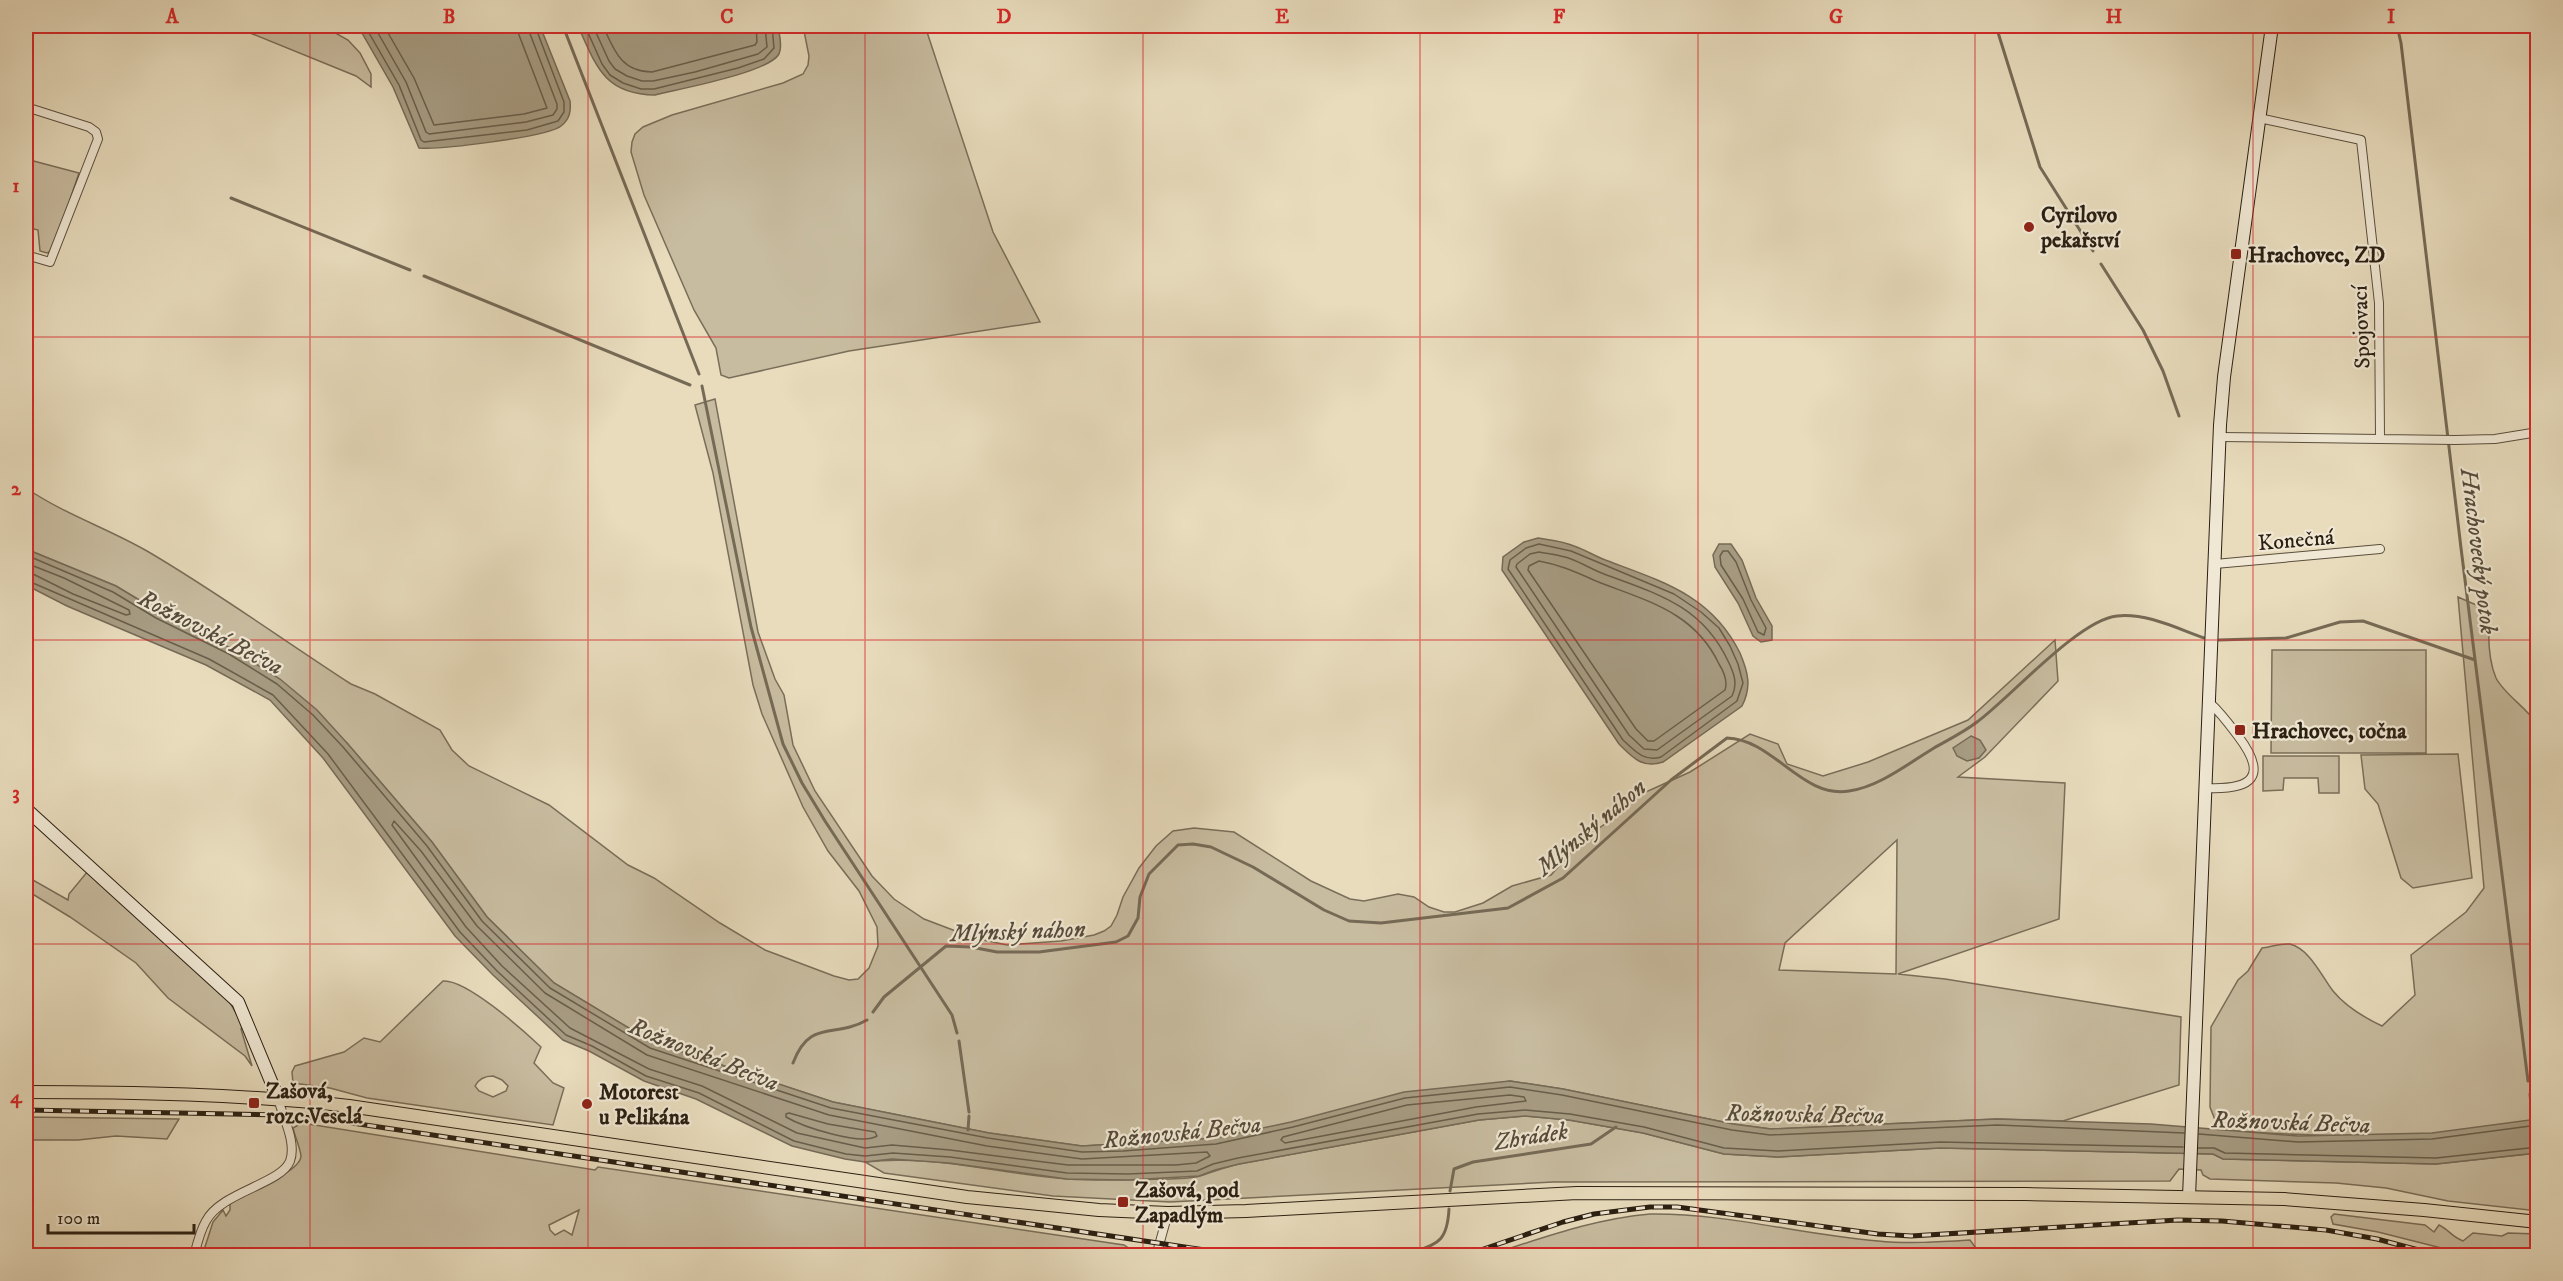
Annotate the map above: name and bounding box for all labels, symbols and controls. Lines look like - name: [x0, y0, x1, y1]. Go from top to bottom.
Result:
- text: A: [165, 5, 180, 30]
- text: B: [443, 5, 455, 30]
- text: C: [720, 5, 734, 30]
- text: D: [997, 5, 1012, 30]
- text: E: [1275, 5, 1289, 30]
- text: F: [1553, 5, 1566, 30]
- text: G: [1829, 5, 1843, 30]
- text: H: [2106, 5, 2123, 30]
- text: I: [2387, 5, 2395, 30]
- text: 1: [12, 174, 20, 199]
- place label: Cyrilovo pekařství: [2040, 202, 2121, 254]
- marker: Cyrilovo pekařství: [2022, 220, 2036, 234]
- place label: Hrachovec, ZD: [2248, 242, 2385, 269]
- marker: Hrachovec, ZD: [2229, 247, 2243, 261]
- street label: Spojovací: [2347, 283, 2376, 369]
- water label: Hrachovecký potok: [2453, 465, 2503, 636]
- text: 2: [11, 477, 22, 502]
- street label: Konečná: [2257, 524, 2336, 557]
- water label: Rožnovská Bečva: [132, 583, 288, 682]
- place label: Hrachovec, točna: [2252, 718, 2407, 745]
- marker: Hrachovec, točna: [2233, 723, 2247, 737]
- water label: Mlýnský náhon: [1529, 773, 1653, 884]
- text: 3: [12, 781, 20, 806]
- water label: Mlýnský náhon: [948, 915, 1086, 949]
- water label: Rožnovská Bečva: [623, 1011, 783, 1099]
- place label: Zašová, rozc.Veselá: [266, 1078, 363, 1130]
- place label: Motorest u Pelikána: [599, 1079, 690, 1131]
- text: 4: [10, 1085, 23, 1110]
- marker: Zašová, rozc.Veselá: [247, 1096, 261, 1110]
- marker: Motorest u Pelikána: [580, 1097, 594, 1111]
- water label: Rožnovská Bečva: [1724, 1099, 1885, 1131]
- water label: Rožnovská Bečva: [2210, 1105, 2371, 1141]
- water label: Rožnovská Bečva: [1101, 1110, 1263, 1156]
- water label: Zhrádek: [1491, 1116, 1570, 1158]
- place label: Zašová, pod Zapadlým: [1135, 1177, 1240, 1229]
- marker: Zašová, pod Zapadlým: [1116, 1195, 1130, 1209]
- scale bar: [48, 1197, 194, 1235]
- text: 100 m: [57, 1208, 100, 1230]

